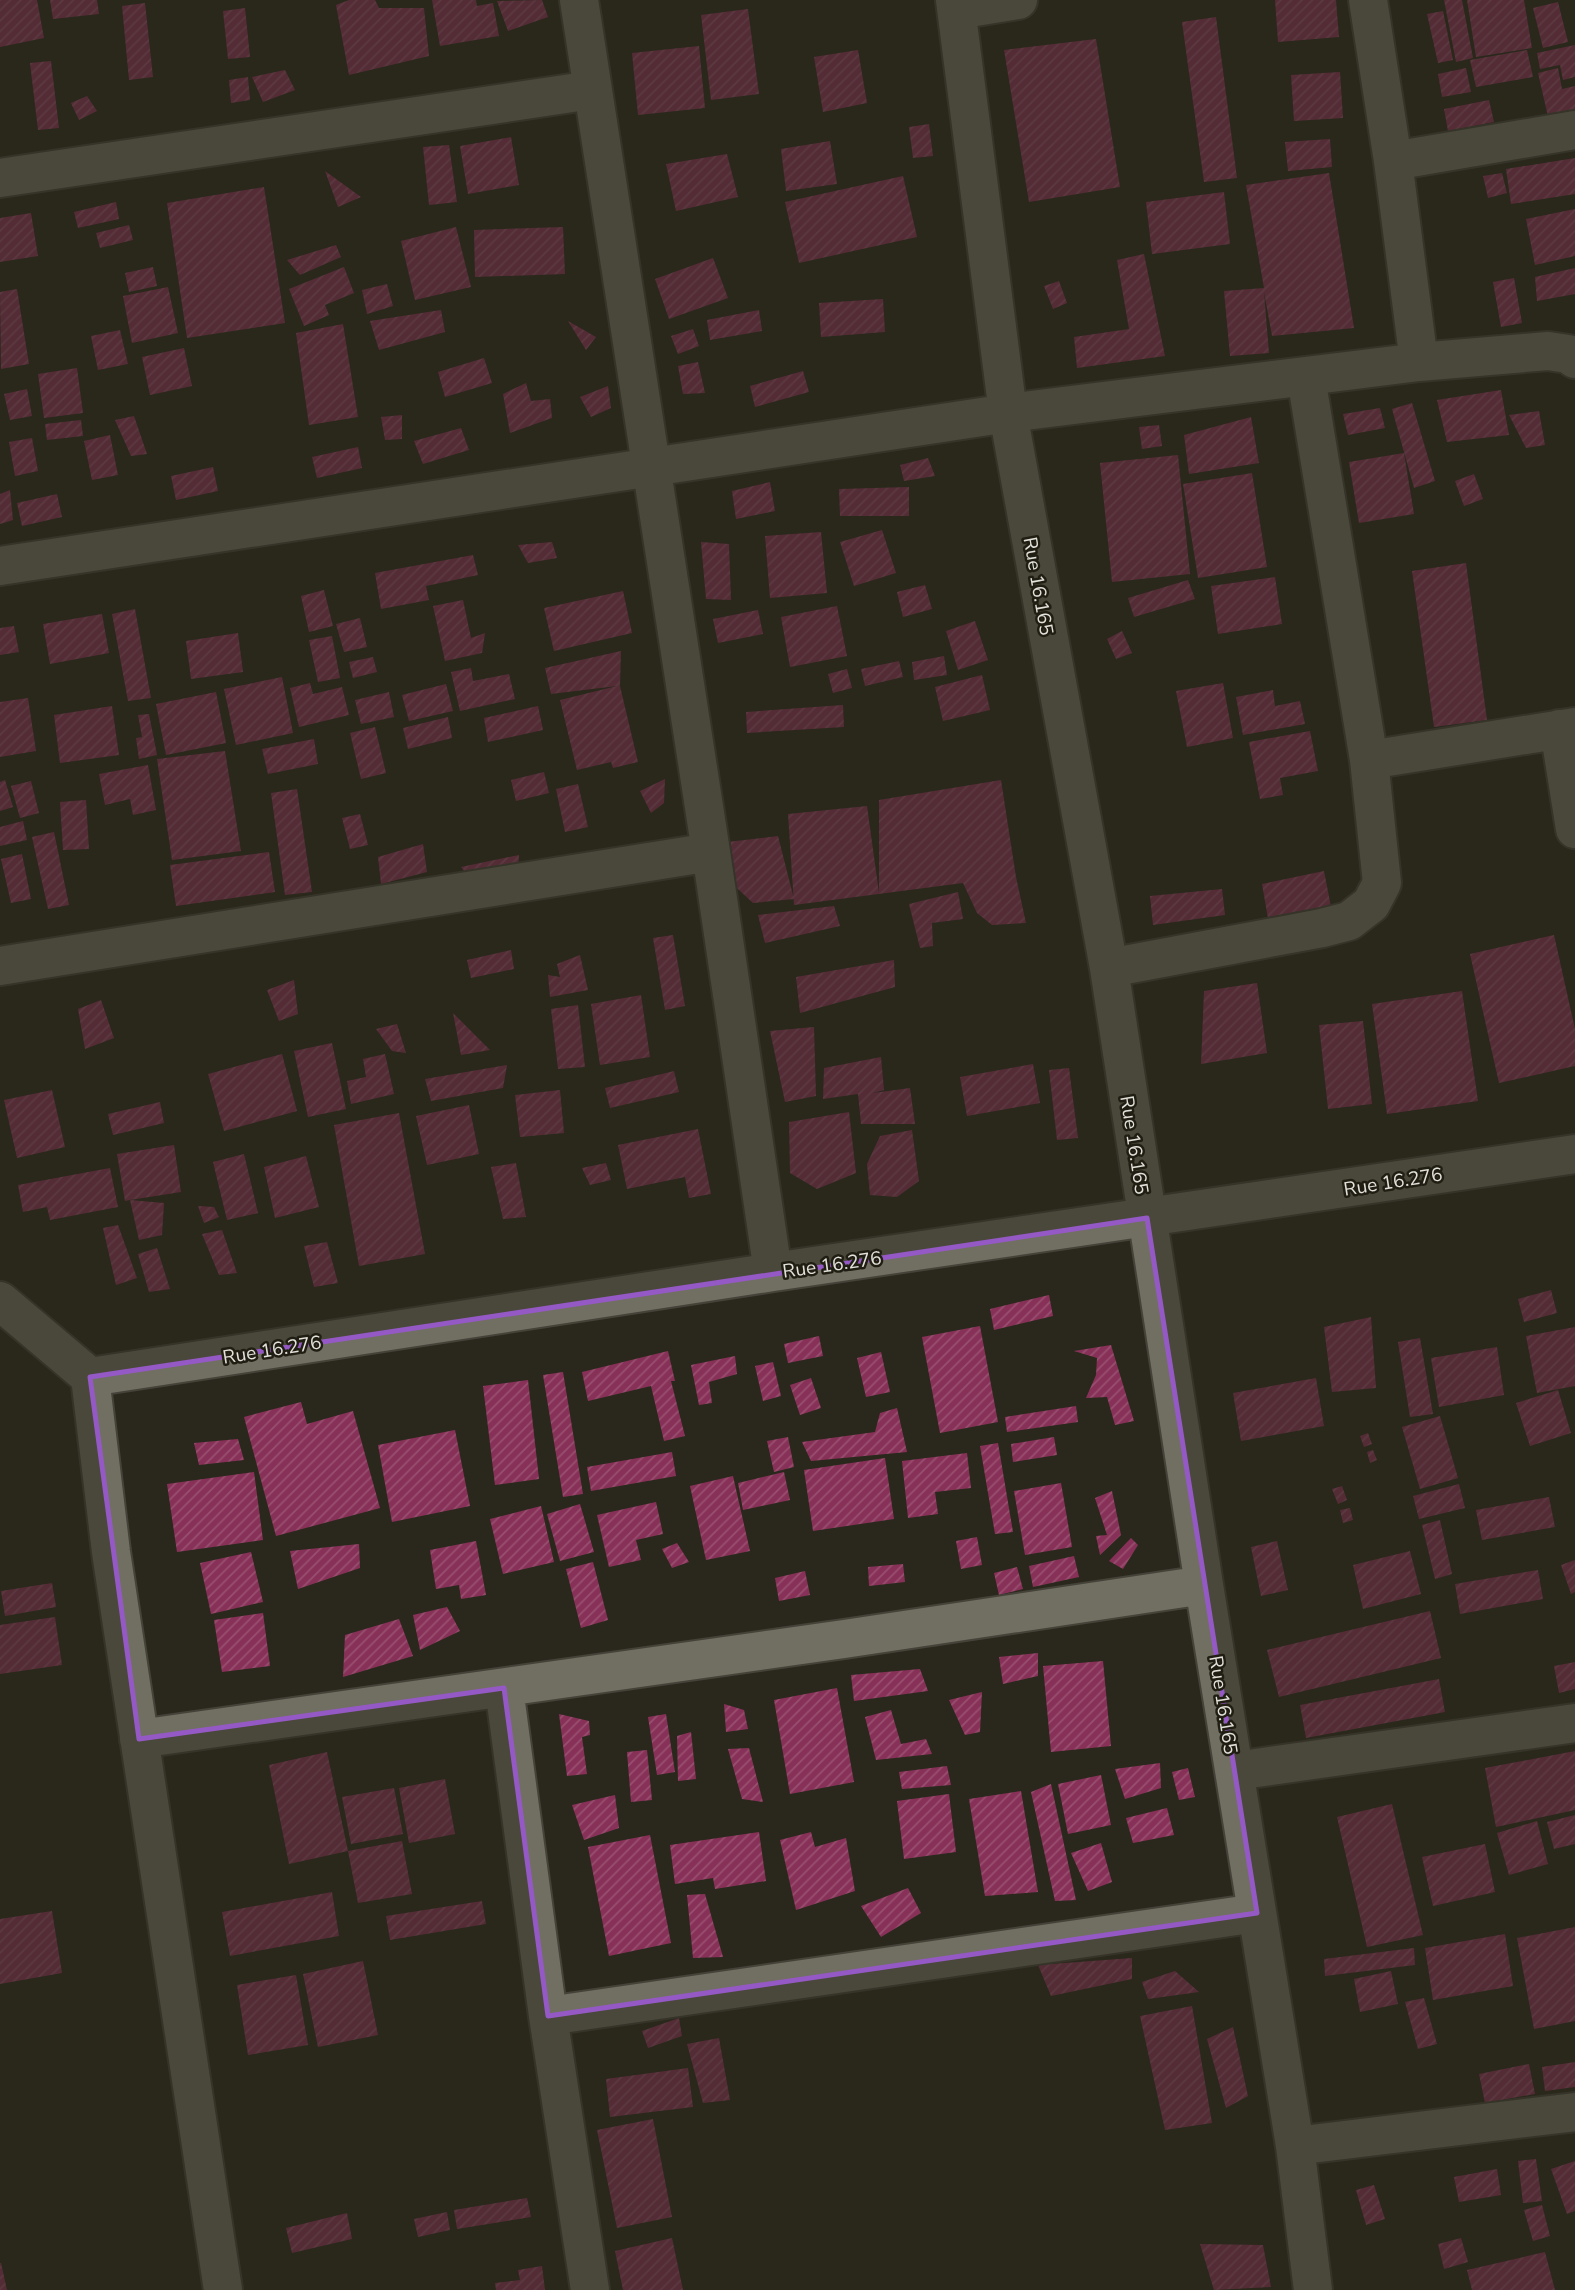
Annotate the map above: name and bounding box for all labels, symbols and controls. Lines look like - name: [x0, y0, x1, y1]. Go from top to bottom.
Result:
- street label: Rue 16.165: [1017, 535, 1059, 638]
- street label: Rue 16.165: [1113, 1094, 1155, 1196]
- street label: Rue 16.276: [1342, 1161, 1444, 1203]
- street label: Rue 16.276: [781, 1245, 883, 1285]
- street label: Rue 16.276: [221, 1329, 323, 1371]
- street label: Rue 16.165: [1202, 1654, 1244, 1756]

